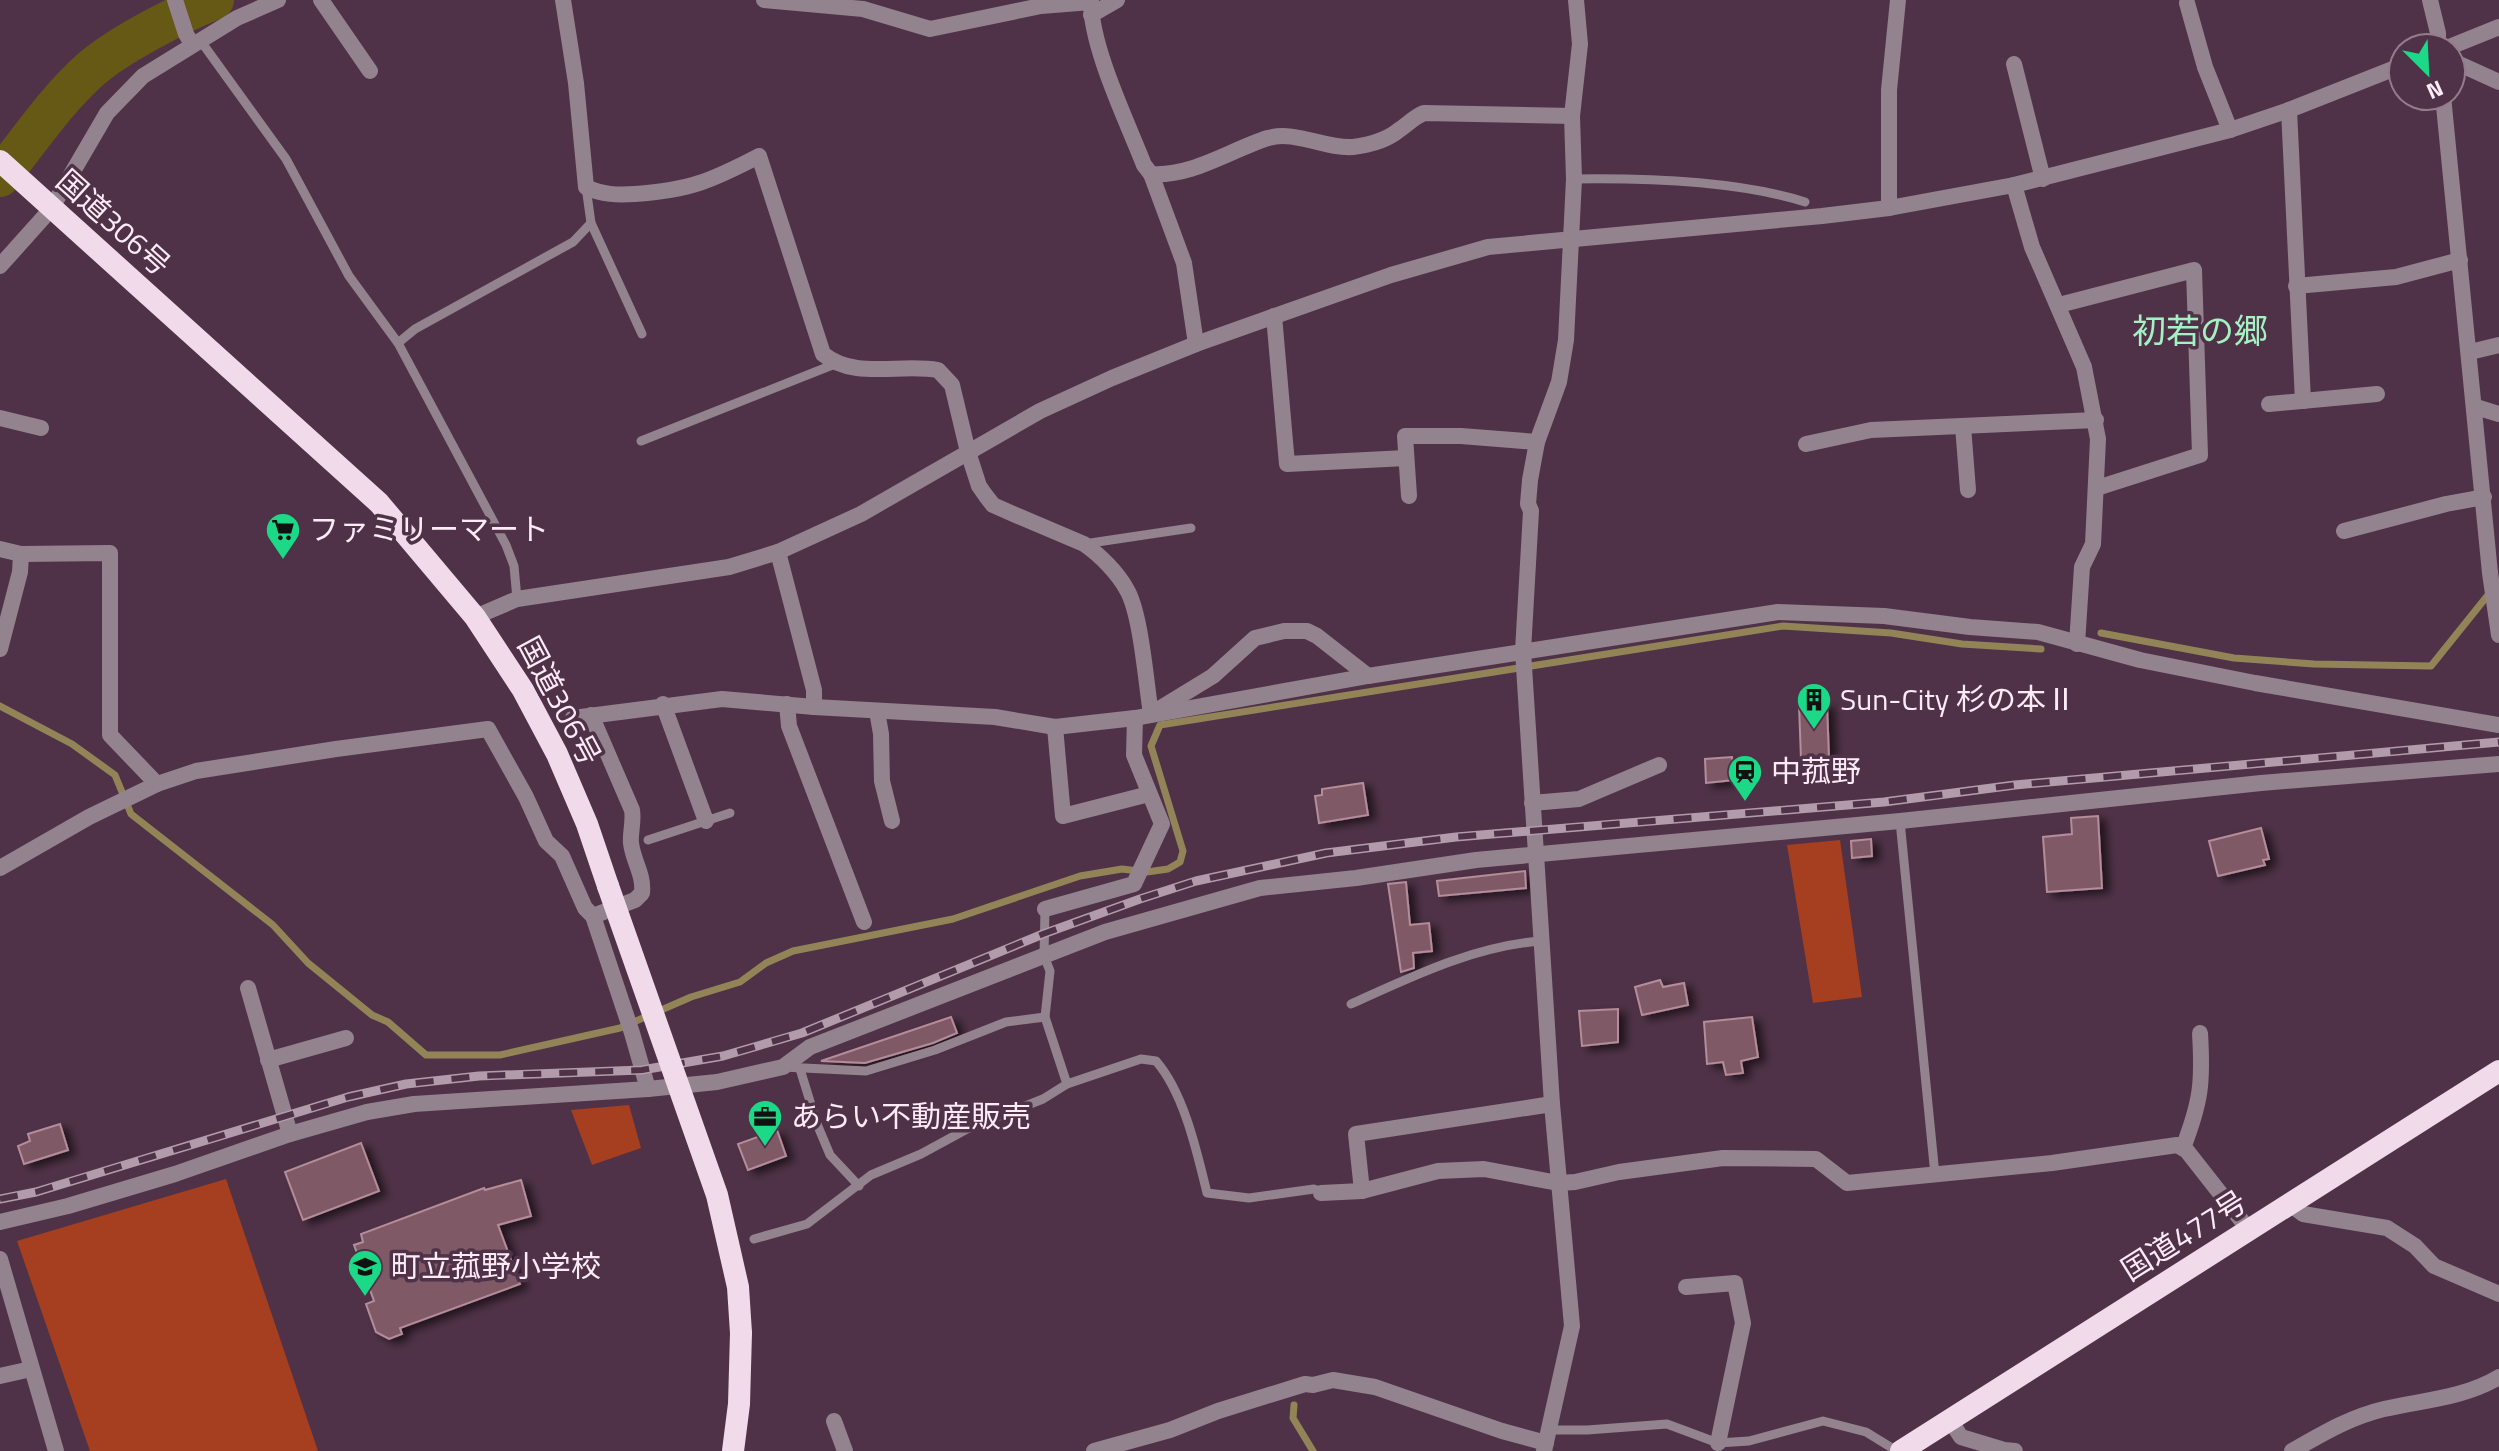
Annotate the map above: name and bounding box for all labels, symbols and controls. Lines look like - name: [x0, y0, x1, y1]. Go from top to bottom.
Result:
- north arrow: [2387, 32, 2467, 112]
- text: N: [2421, 72, 2449, 109]
- street label: 国道306号: [46, 158, 181, 286]
- district label: 初若の郷: [2132, 304, 2268, 356]
- place label: ファミリーマート: [309, 506, 549, 552]
- supermarket icon: ファミリーマート: [264, 511, 302, 561]
- street label: 国道306号: [507, 628, 613, 773]
- place label: Sun-City 杉の本Ⅱ: [1840, 676, 2076, 722]
- building icon: Sun-City 杉の本Ⅱ: [1795, 681, 1833, 731]
- place label: 中菰野: [1771, 748, 1861, 794]
- station icon: 中菰野: [1726, 753, 1764, 803]
- place label: あらい不動産販売: [791, 1093, 1031, 1139]
- office icon: あらい不動産販売: [746, 1098, 784, 1148]
- street label: 国道477号: [2112, 1178, 2255, 1292]
- place label: 町立菰野小学校: [391, 1243, 601, 1289]
- school or university icon: 町立菰野小学校: [346, 1248, 384, 1298]

